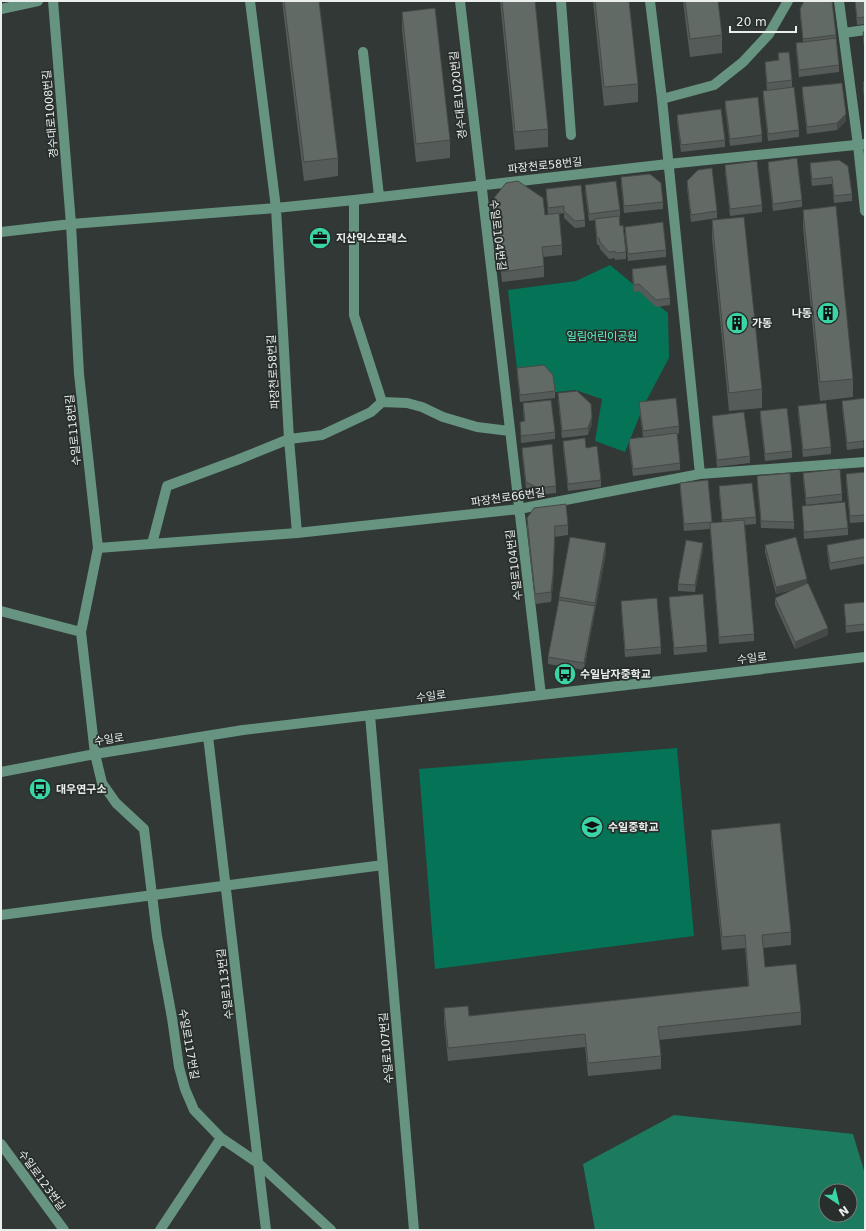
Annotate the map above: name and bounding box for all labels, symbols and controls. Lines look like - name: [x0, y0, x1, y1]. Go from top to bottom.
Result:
- scale bar: [730, 8, 796, 34]
- text: 20 m: [736, 15, 767, 29]
- street label: 경수대로1020번길: [447, 50, 470, 140]
- street label: 경수대로1008번길: [40, 69, 61, 159]
- street label: 파장천로58번길: [507, 155, 583, 176]
- street label: 수일로104번길: [487, 199, 508, 271]
- office icon: 지산익스프레스: [307, 225, 333, 251]
- place label: 지산익스프레스: [336, 232, 407, 245]
- building icon: 나동: [815, 300, 841, 326]
- place label: 나동: [792, 307, 812, 320]
- building icon: 가동: [724, 310, 750, 336]
- place label: 가동: [752, 317, 772, 330]
- park label: 일림어린이공원: [567, 330, 637, 343]
- street label: 파장천로58번길: [265, 334, 282, 410]
- street label: 수일로118번길: [63, 394, 84, 466]
- street label: 파장천로66번길: [470, 486, 546, 509]
- street label: 수일로104번길: [504, 529, 525, 601]
- street label: 수일로: [736, 650, 768, 667]
- bus stop icon: 수일남자중학교: [552, 661, 578, 687]
- place label: 수일남자중학교: [580, 668, 651, 681]
- street label: 수일로: [415, 688, 447, 705]
- street label: 수일로: [93, 731, 125, 748]
- bus stop icon: 대우연구소: [27, 776, 53, 802]
- place label: 대우연구소: [56, 783, 107, 796]
- school or university icon: 수일중학교: [579, 814, 605, 840]
- place label: 수일중학교: [608, 821, 659, 834]
- street label: 수일로113번길: [215, 948, 236, 1020]
- street label: 수일로117번길: [176, 1008, 201, 1080]
- street label: 수일로107번길: [377, 1012, 396, 1084]
- street label: 수일로123번길: [15, 1148, 68, 1213]
- north arrow: [818, 1183, 858, 1223]
- text: N: [836, 1203, 851, 1219]

